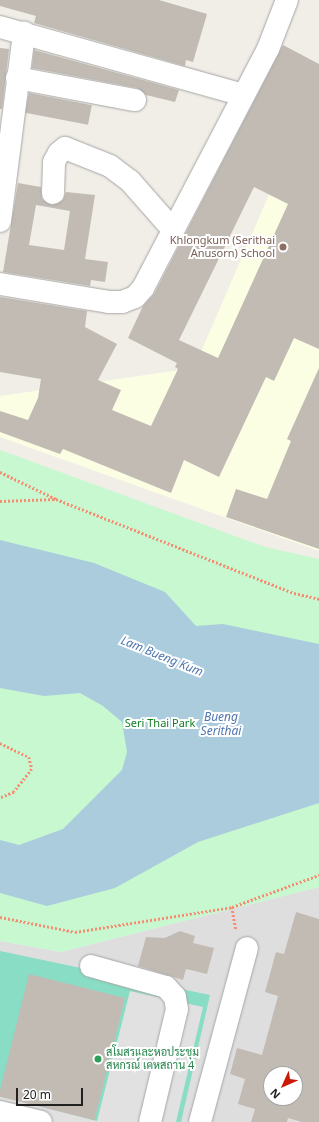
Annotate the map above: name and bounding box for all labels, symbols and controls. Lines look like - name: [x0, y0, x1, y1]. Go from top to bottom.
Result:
- place label: Khlongkum (Serithai Anusorn) School: [170, 234, 275, 260]
- marker: Khlongkum (Serithai Anusorn) School: [278, 242, 288, 252]
- water label: Lam Bueng Kum: [119, 633, 205, 679]
- water label: Bueng Serithai: [201, 710, 241, 738]
- park label: Seri Thai Park: [125, 716, 195, 730]
- place label: สโมสรและหอประชุม สหกรณ์ เคหสถาน 4: [106, 1046, 199, 1072]
- marker: สโมสรและหอประชุม สหกรณ์ เคหสถาน 4: [93, 1054, 103, 1064]
- north arrow: [263, 1066, 303, 1106]
- scale bar: [18, 1080, 85, 1106]
- text: 20 m: [23, 1086, 51, 1103]
- text: N: [266, 1086, 283, 1103]

